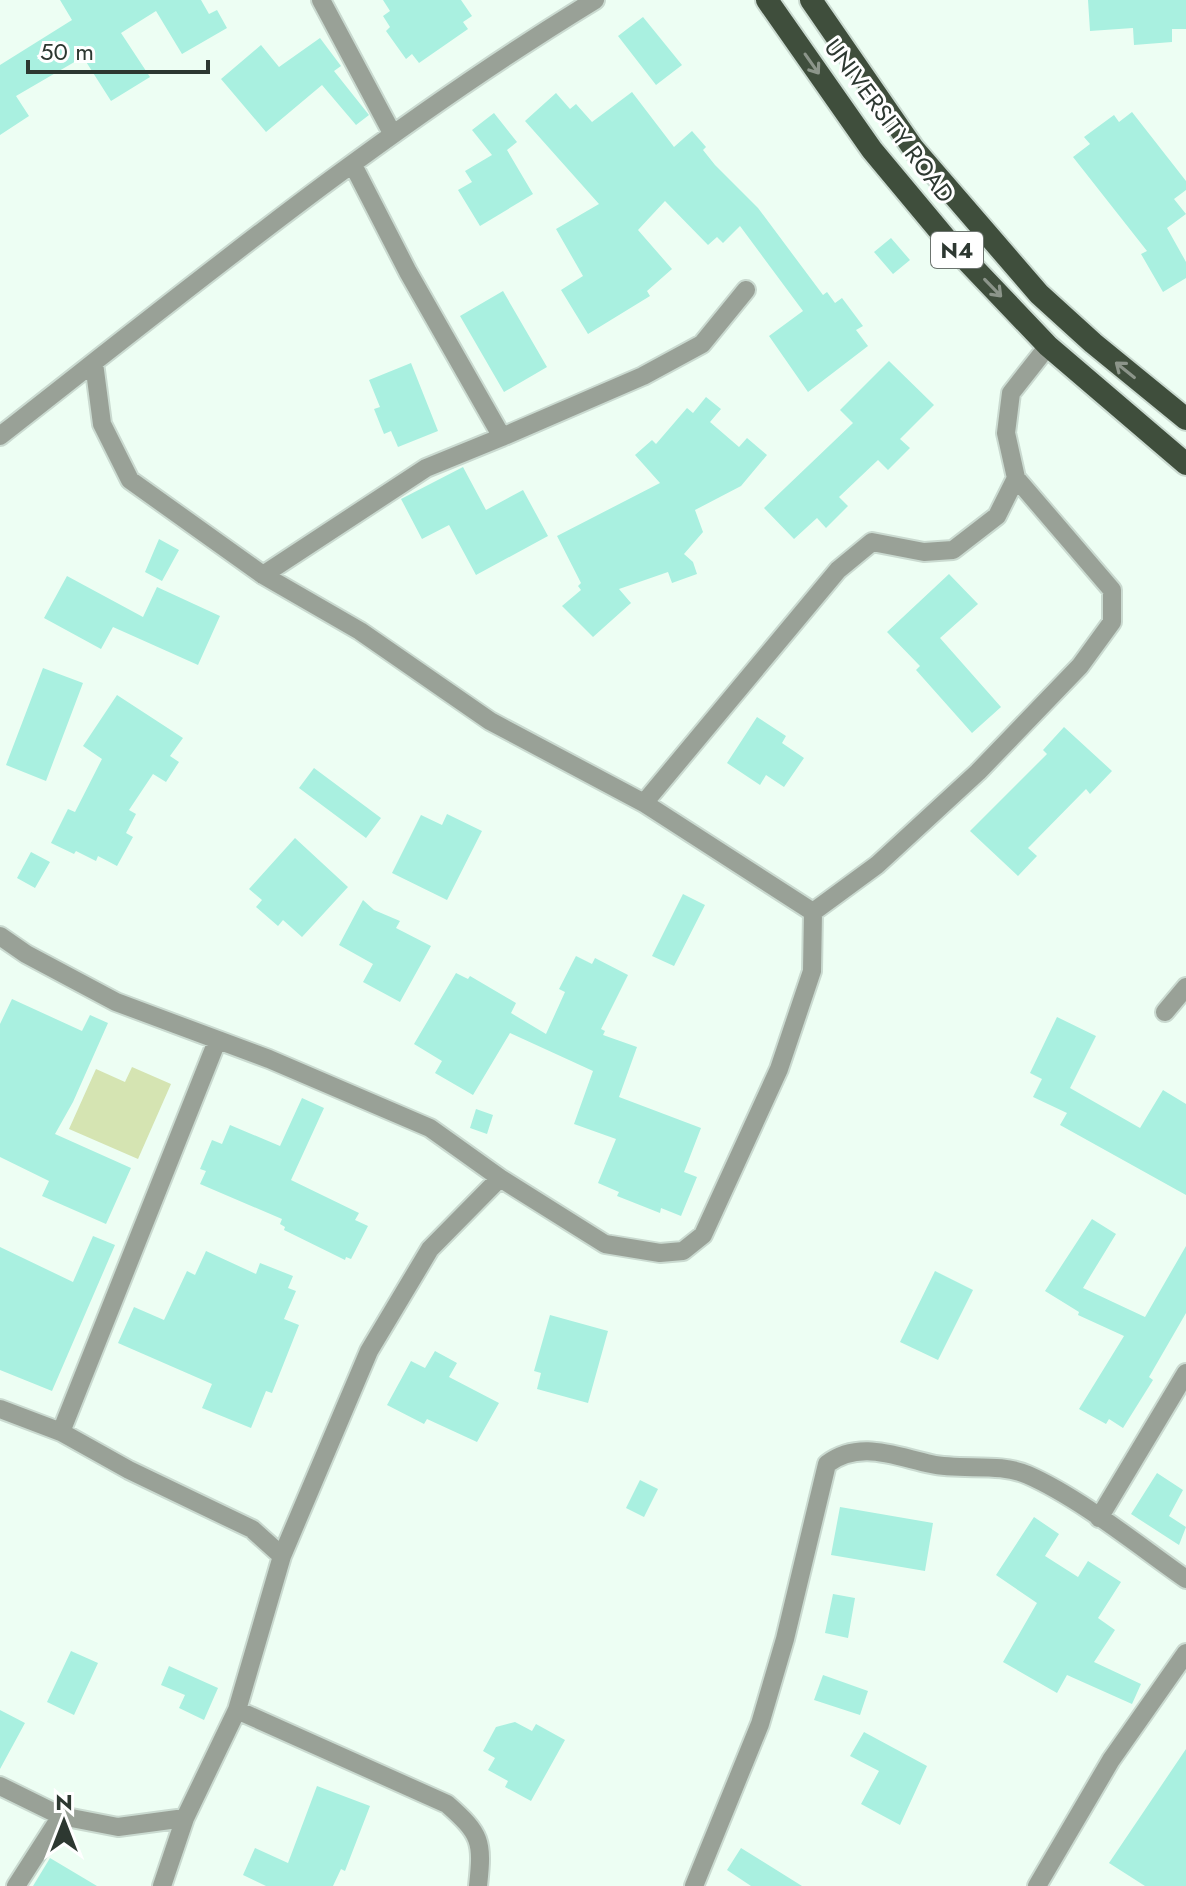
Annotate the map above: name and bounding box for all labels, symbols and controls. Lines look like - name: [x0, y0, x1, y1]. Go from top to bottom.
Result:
- scale bar: [28, 24, 208, 74]
- street label: UNIVERSITY ROAD: [816, 31, 963, 210]
- text: 50 m: [40, 34, 94, 69]
- one-way arrow: [804, 52, 820, 74]
- road number: N4: [931, 232, 983, 268]
- one-way arrow: [983, 278, 1002, 298]
- one-way arrow: [1116, 361, 1136, 379]
- north arrow: [24, 1782, 104, 1862]
- text: N: [55, 1786, 73, 1818]

